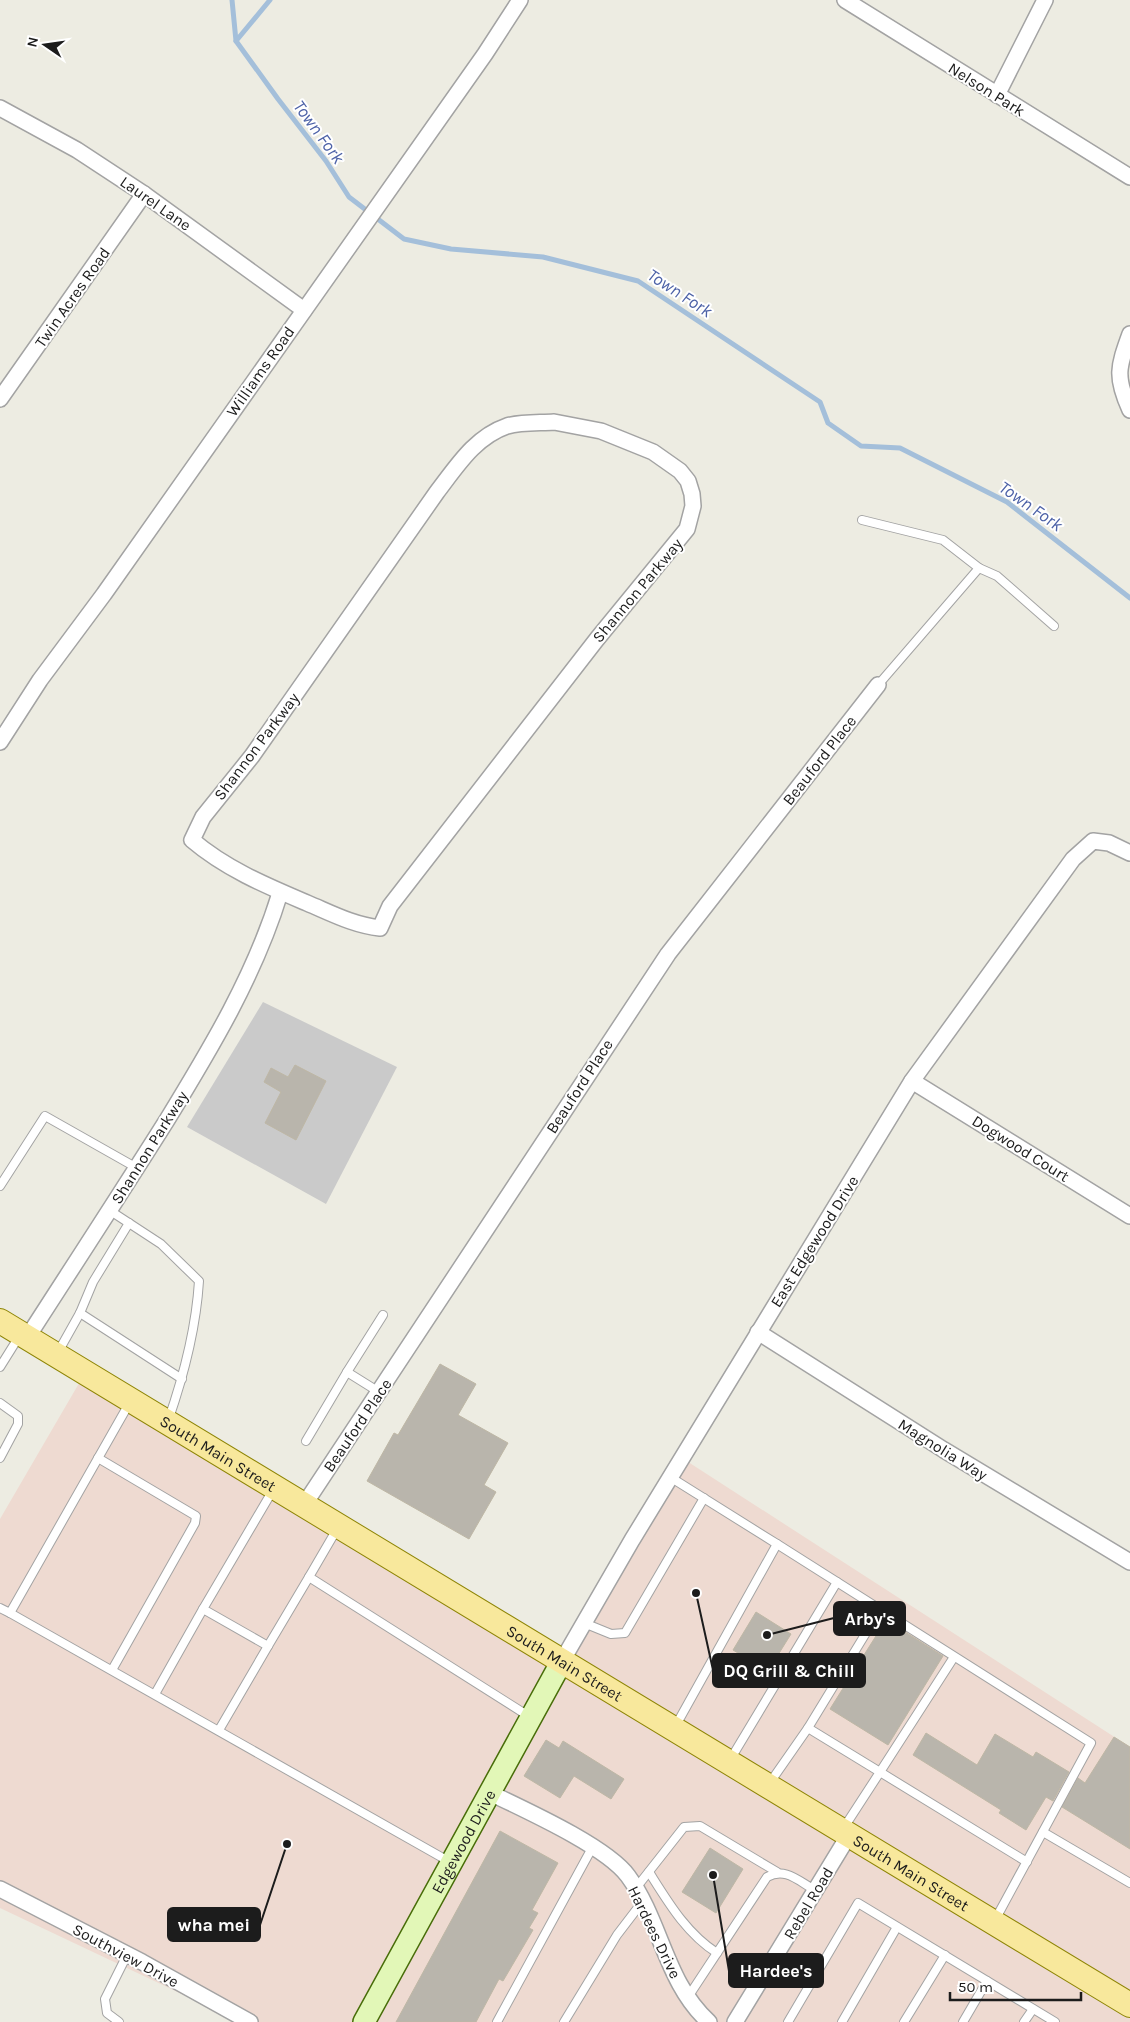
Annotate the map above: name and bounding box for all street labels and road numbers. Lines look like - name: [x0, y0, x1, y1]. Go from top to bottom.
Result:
- street label: Nelson Park: [945, 58, 1029, 120]
- street label: Laurel Lane: [117, 172, 195, 235]
- street label: Twin Acres Road: [31, 244, 114, 351]
- street label: Williams Road: [222, 323, 298, 420]
- street label: Shannon Parkway: [588, 534, 687, 646]
- street label: Shannon Parkway: [210, 688, 303, 804]
- street label: Beauford Place: [778, 712, 860, 809]
- street label: Beauford Place: [542, 1036, 617, 1137]
- street label: Shannon Parkway: [107, 1087, 192, 1207]
- street label: Dogwood Court: [969, 1111, 1073, 1186]
- street label: East Edgewood Drive: [766, 1172, 863, 1311]
- street label: Beauford Place: [319, 1375, 396, 1476]
- street label: South Main Street: [156, 1411, 279, 1496]
- street label: Magnolia Way: [895, 1414, 991, 1485]
- street label: South Main Street: [503, 1621, 626, 1706]
- street label: Edgewood Drive: [427, 1786, 500, 1897]
- street label: South Main Street: [849, 1831, 972, 1915]
- street label: Rebel Road: [779, 1864, 837, 1943]
- street label: Hardees Drive: [624, 1883, 685, 1982]
- street label: Southview Drive: [69, 1919, 182, 1991]

